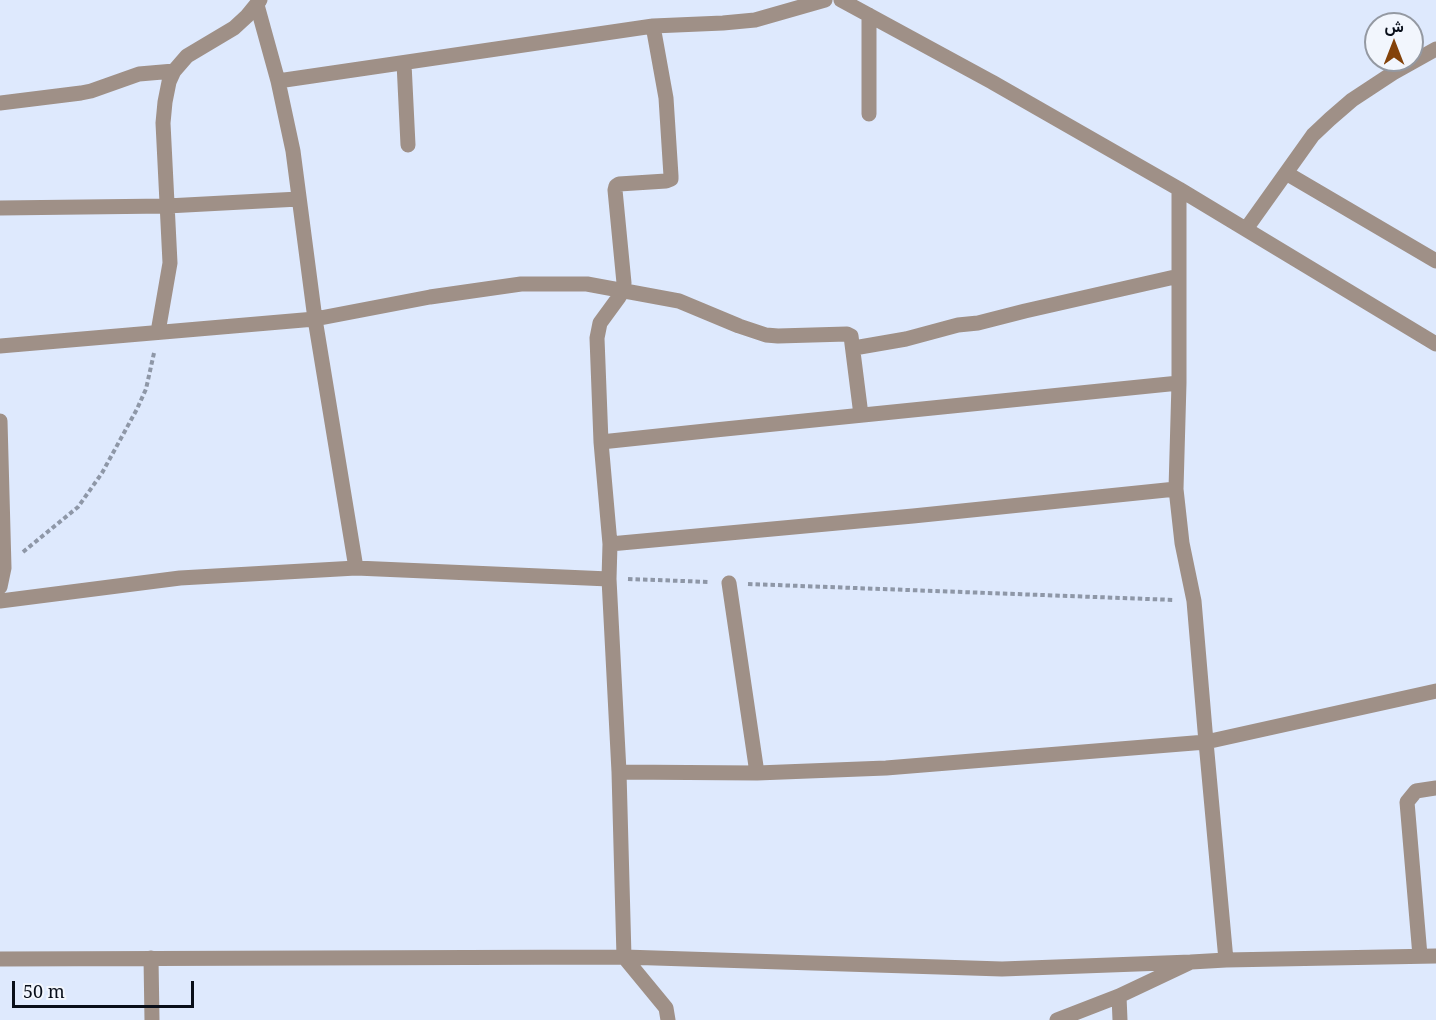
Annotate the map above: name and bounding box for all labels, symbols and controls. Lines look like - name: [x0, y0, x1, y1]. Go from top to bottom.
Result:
- north arrow: [1364, 12, 1424, 72]
- text: ش: [1384, 15, 1404, 37]
- scale bar: [15, 969, 196, 1007]
- text: 50 m: [23, 979, 65, 1003]

